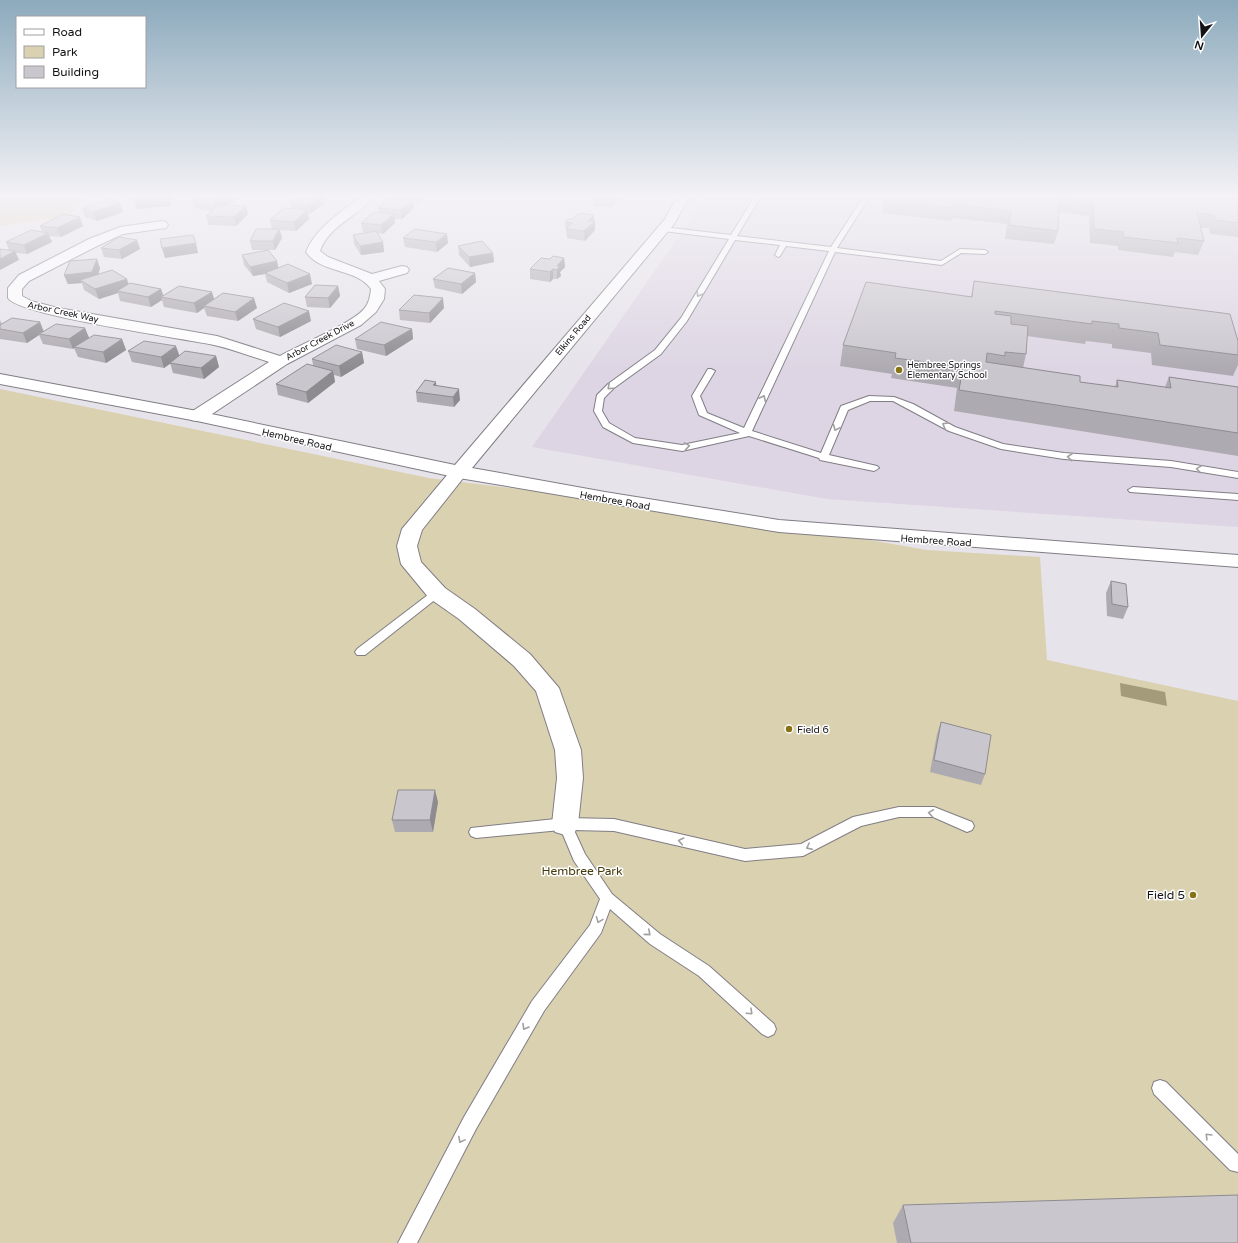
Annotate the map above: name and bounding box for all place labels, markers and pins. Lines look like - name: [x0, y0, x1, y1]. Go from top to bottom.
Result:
- place label: Hembree Springs Elementary School: [907, 360, 987, 381]
- marker: Hembree Springs Elementary School: [894, 365, 904, 375]
- marker: Field 6: [784, 724, 794, 734]
- place label: Field 6: [797, 724, 829, 736]
- place label: Field 5: [1147, 888, 1185, 902]
- marker: Field 5: [1188, 890, 1198, 900]

